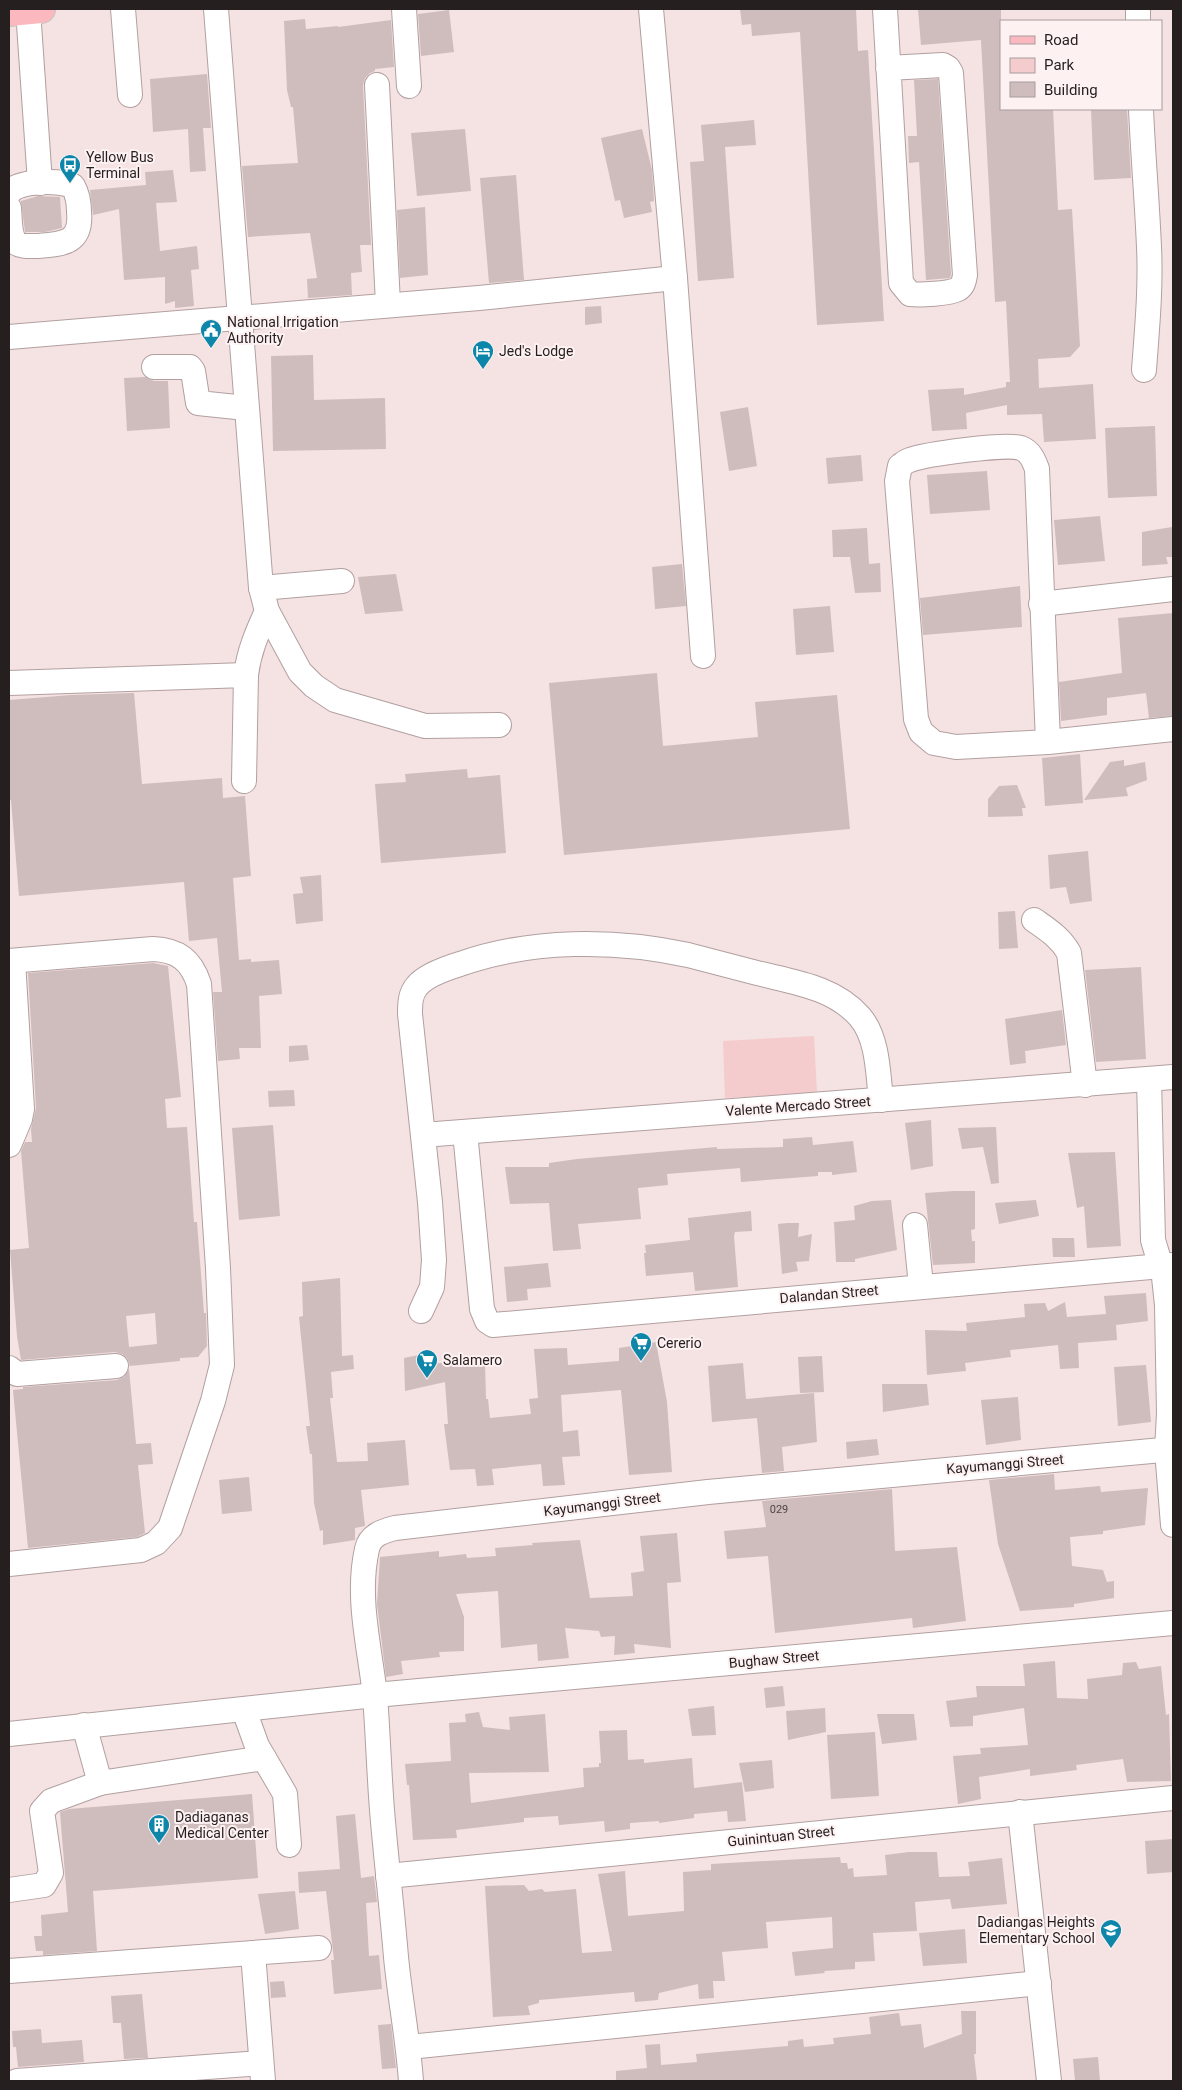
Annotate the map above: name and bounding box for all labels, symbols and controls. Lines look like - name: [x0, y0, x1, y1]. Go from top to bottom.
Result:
- legend: [1000, 20, 1162, 110]
- text: Road: [1044, 31, 1078, 49]
- text: Park: [1044, 56, 1075, 74]
- text: Building: [1044, 81, 1098, 99]
- place label: Yellow Bus Terminal: [86, 149, 154, 181]
- bus stop icon: Yellow Bus Terminal: [58, 153, 82, 184]
- place label: National Irrigation Authority: [227, 314, 339, 346]
- public building icon: National Irrigation Authority: [199, 318, 223, 349]
- hotel icon: Jed's Lodge: [471, 339, 495, 370]
- place label: Jed's Lodge: [499, 343, 573, 359]
- street label: Valente Mercado Street: [725, 1093, 872, 1119]
- street label: Dalandan Street: [779, 1282, 880, 1306]
- supermarket icon: Cererio: [629, 1331, 653, 1362]
- place label: Cererio: [657, 1335, 702, 1351]
- supermarket icon: Salamero: [415, 1348, 439, 1379]
- place label: Salamero: [443, 1352, 502, 1368]
- street label: Kayumanggi Street: [946, 1451, 1065, 1477]
- street label: Kayumanggi Street: [543, 1489, 662, 1519]
- house number: 029: [770, 1503, 788, 1516]
- street label: Bughaw Street: [728, 1647, 820, 1671]
- place label: Dadiaganas Medical Center: [175, 1809, 269, 1841]
- building icon: Dadiaganas Medical Center: [147, 1813, 171, 1844]
- street label: Guinintuan Street: [727, 1822, 836, 1850]
- place label: Dadiangas Heights Elementary School: [977, 1914, 1095, 1946]
- school or university icon: Dadiangas Heights Elementary School: [1099, 1918, 1123, 1949]

